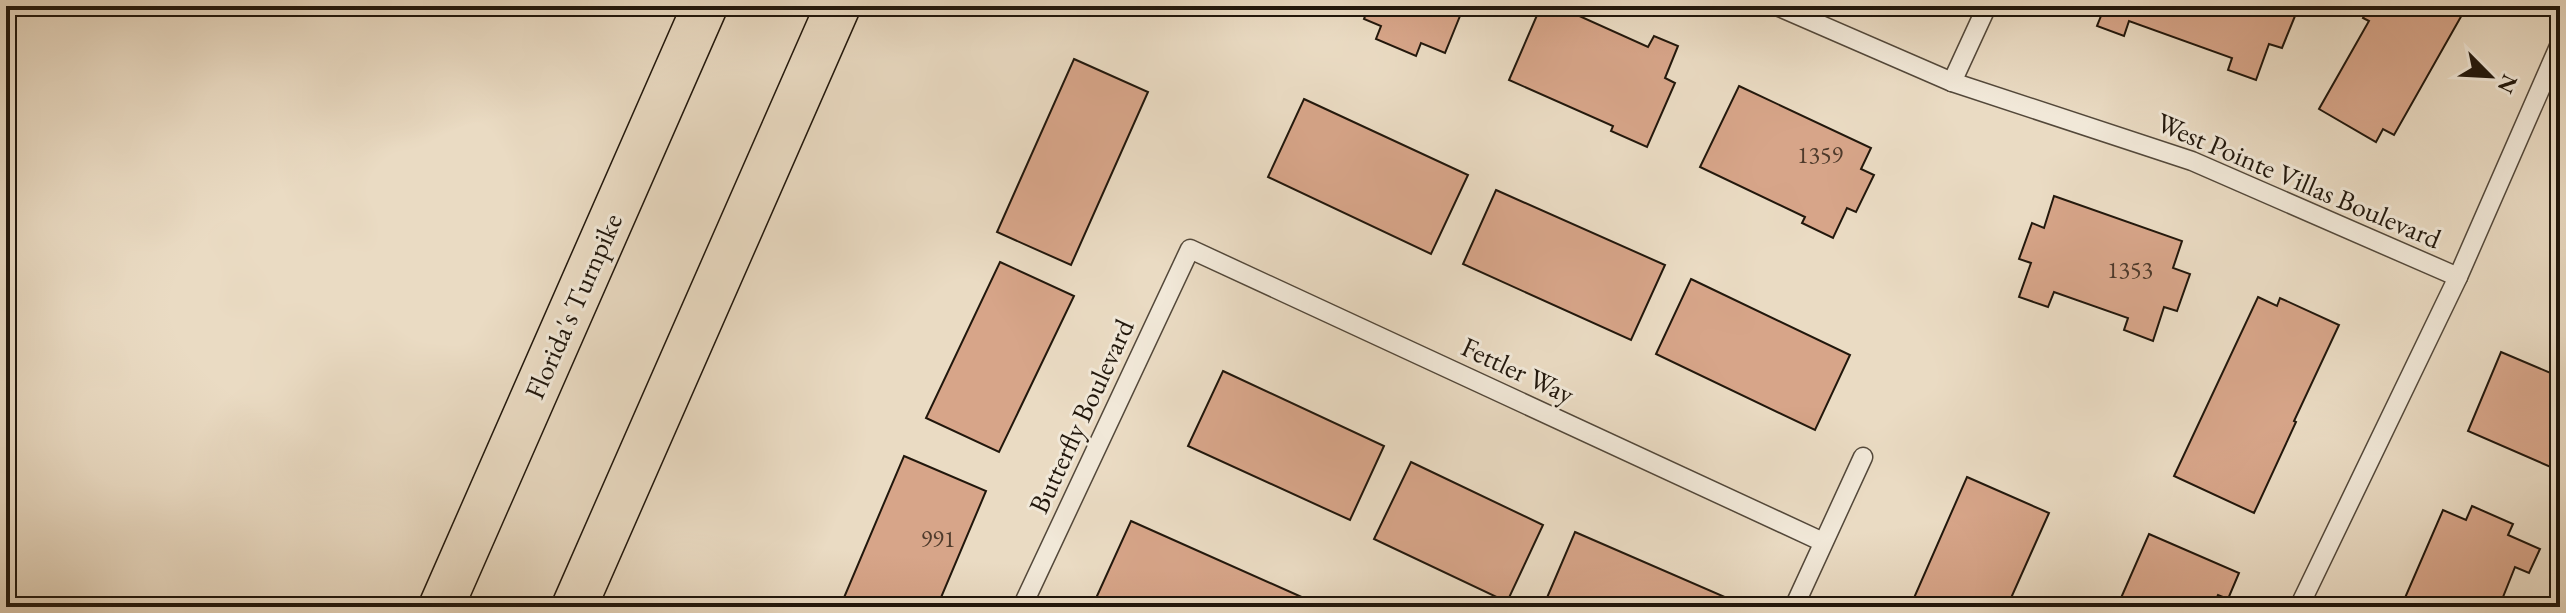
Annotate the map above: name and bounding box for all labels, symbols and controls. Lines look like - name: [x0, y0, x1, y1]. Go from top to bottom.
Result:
- north arrow: [2450, 36, 2530, 116]
- text: N: [2491, 70, 2525, 98]
- street label: West Pointe Villas Boulevard: [2151, 104, 2447, 257]
- house number: 1359: [1797, 139, 1844, 170]
- street label: Florida's Turnpike: [516, 207, 630, 405]
- house number: 1353: [2107, 254, 2153, 285]
- street label: Butterfly Boulevard: [1020, 312, 1142, 519]
- street label: Fettler Way: [1456, 328, 1581, 412]
- house number: 991: [921, 523, 955, 554]

